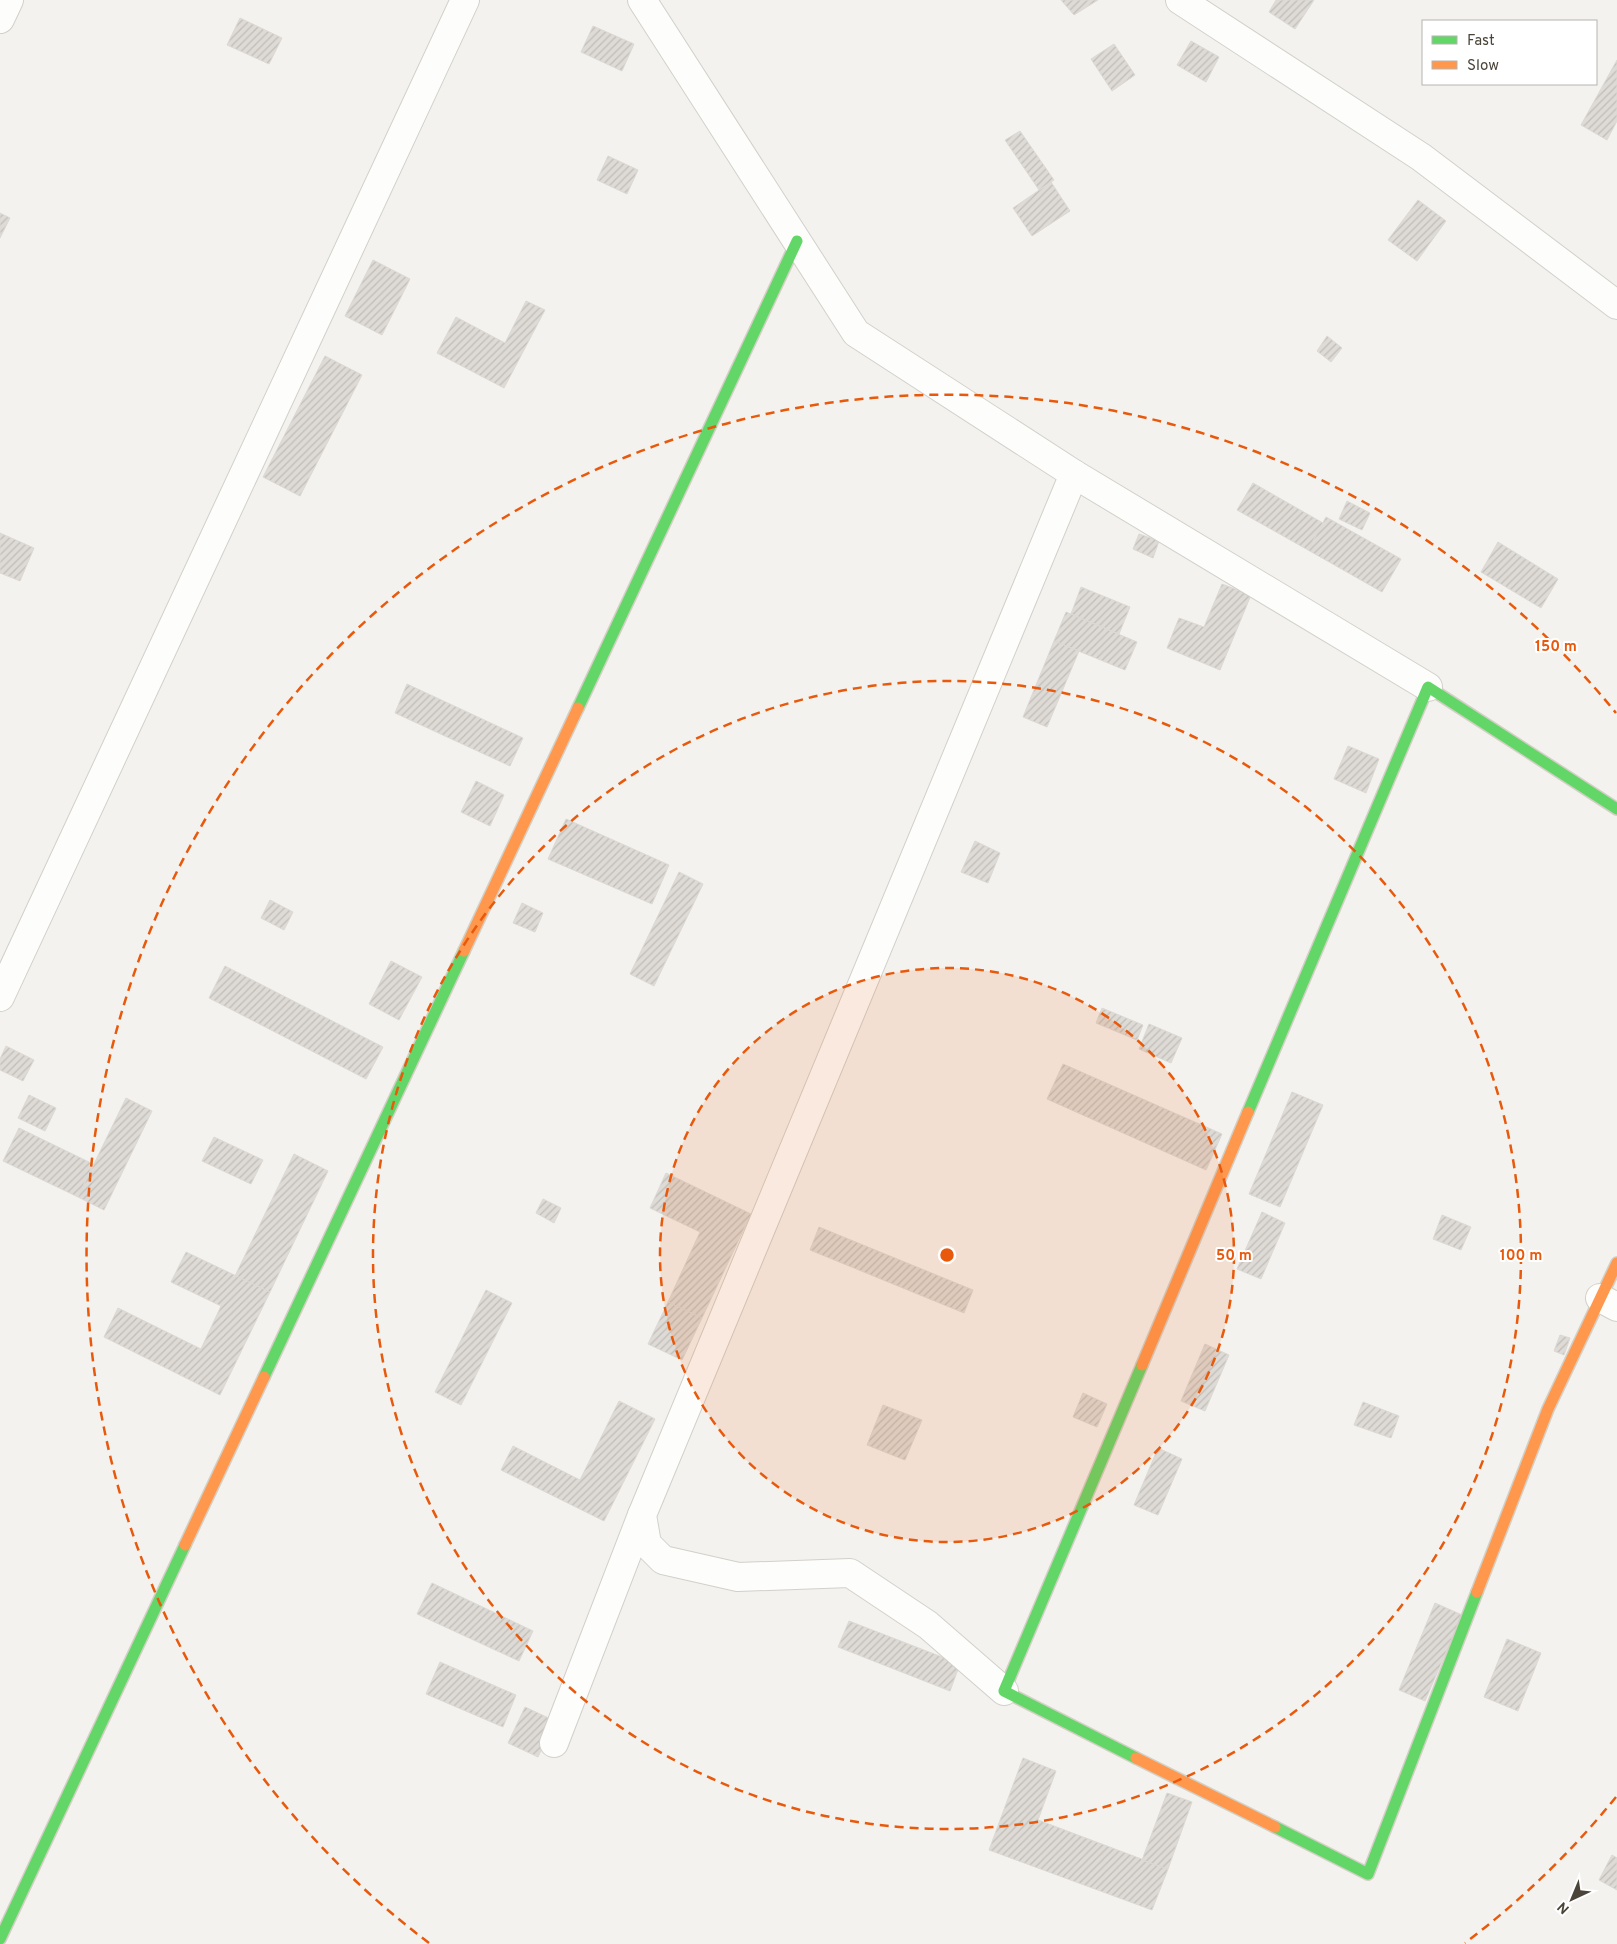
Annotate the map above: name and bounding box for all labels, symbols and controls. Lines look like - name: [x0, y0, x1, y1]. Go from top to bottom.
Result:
- legend: [1422, 20, 1597, 85]
- text: Fast: [1467, 32, 1495, 51]
- text: Slow: [1467, 57, 1499, 76]
- text: 150 m: [1535, 638, 1577, 657]
- centre of rings: [938, 1246, 956, 1264]
- text: 50 m: [1216, 1247, 1252, 1266]
- text: 100 m: [1500, 1247, 1542, 1266]
- north arrow: [1547, 1874, 1597, 1924]
- text: N: [1554, 1898, 1574, 1917]

